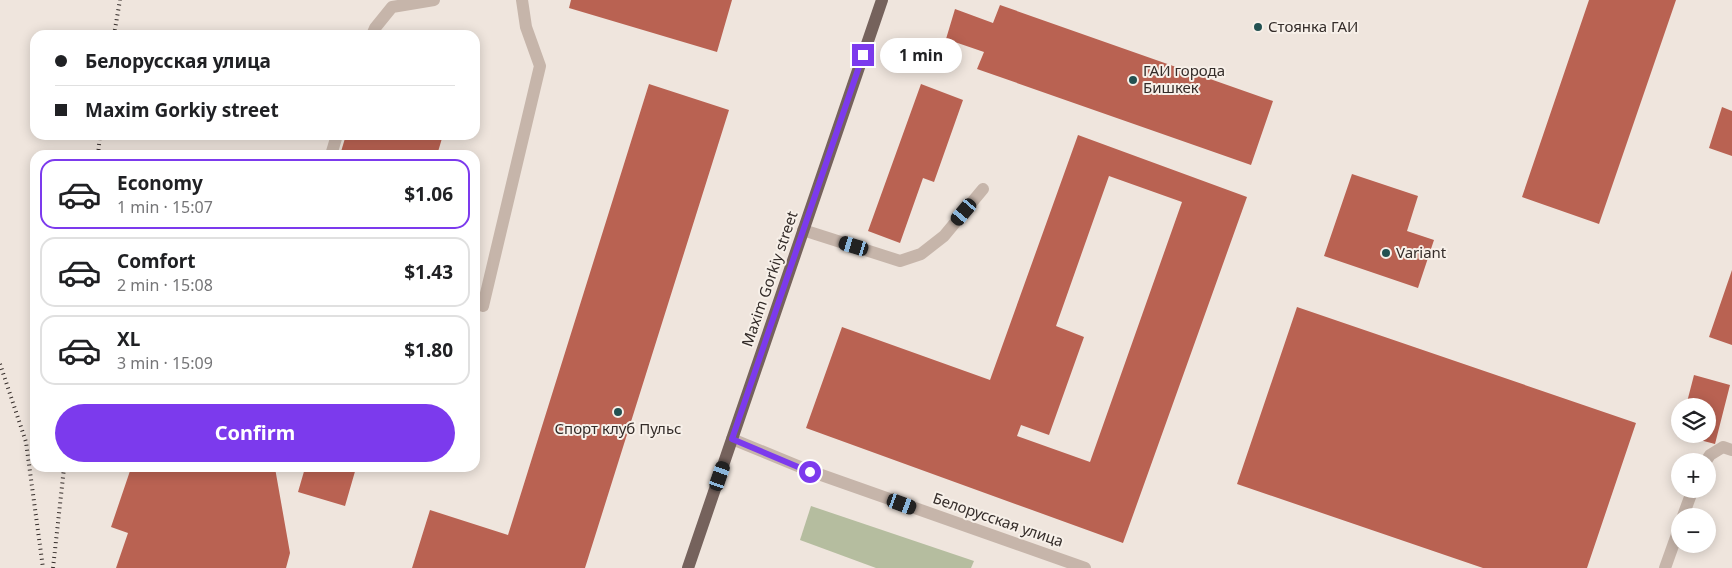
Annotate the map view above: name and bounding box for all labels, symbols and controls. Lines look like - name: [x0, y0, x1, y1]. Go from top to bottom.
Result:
- place label: Стоянка ГАИ: [1268, 16, 1358, 36]
- marker: Стоянка ГАИ: [1252, 21, 1264, 33]
- callout: 1 min: [880, 38, 963, 72]
- route end: [852, 44, 874, 66]
- text: 1 min: [899, 44, 943, 66]
- text: Белорусская улица: [85, 48, 271, 74]
- place label: ГАИ города Бишкек: [1143, 60, 1225, 97]
- marker: ГАИ города Бишкек: [1127, 74, 1139, 86]
- text: Maxim Gorkiy street: [85, 97, 279, 123]
- text: Economy: [117, 170, 203, 196]
- icon: car: [57, 172, 102, 217]
- text: $1.06: [404, 181, 453, 207]
- text: 1 min · 15:07: [117, 196, 213, 218]
- car: [948, 196, 979, 228]
- street label: Maxim Gorkiy street: [736, 208, 802, 349]
- car: [837, 234, 870, 258]
- place label: Variant: [1396, 242, 1447, 262]
- marker: Variant: [1380, 247, 1392, 259]
- text: Comfort: [117, 248, 196, 274]
- icon: car: [57, 250, 102, 295]
- text: $1.43: [404, 259, 453, 285]
- text: 2 min · 15:08: [117, 274, 213, 296]
- text: XL: [117, 326, 140, 352]
- icon: car: [57, 328, 102, 373]
- text: $1.80: [404, 337, 453, 363]
- text: 3 min · 15:09: [117, 352, 213, 374]
- map controls: [1671, 398, 1716, 553]
- button: layers: [1671, 398, 1716, 443]
- button: Confirm: [55, 404, 455, 462]
- marker: Спорт клуб Пульс: [612, 406, 624, 418]
- place label: Спорт клуб Пульс: [555, 418, 681, 438]
- button: +: [1671, 453, 1716, 498]
- car: [708, 459, 731, 493]
- route start: [799, 461, 821, 483]
- street label: Белорусская улица: [930, 487, 1066, 551]
- car: [885, 492, 918, 516]
- button: −: [1671, 508, 1716, 553]

